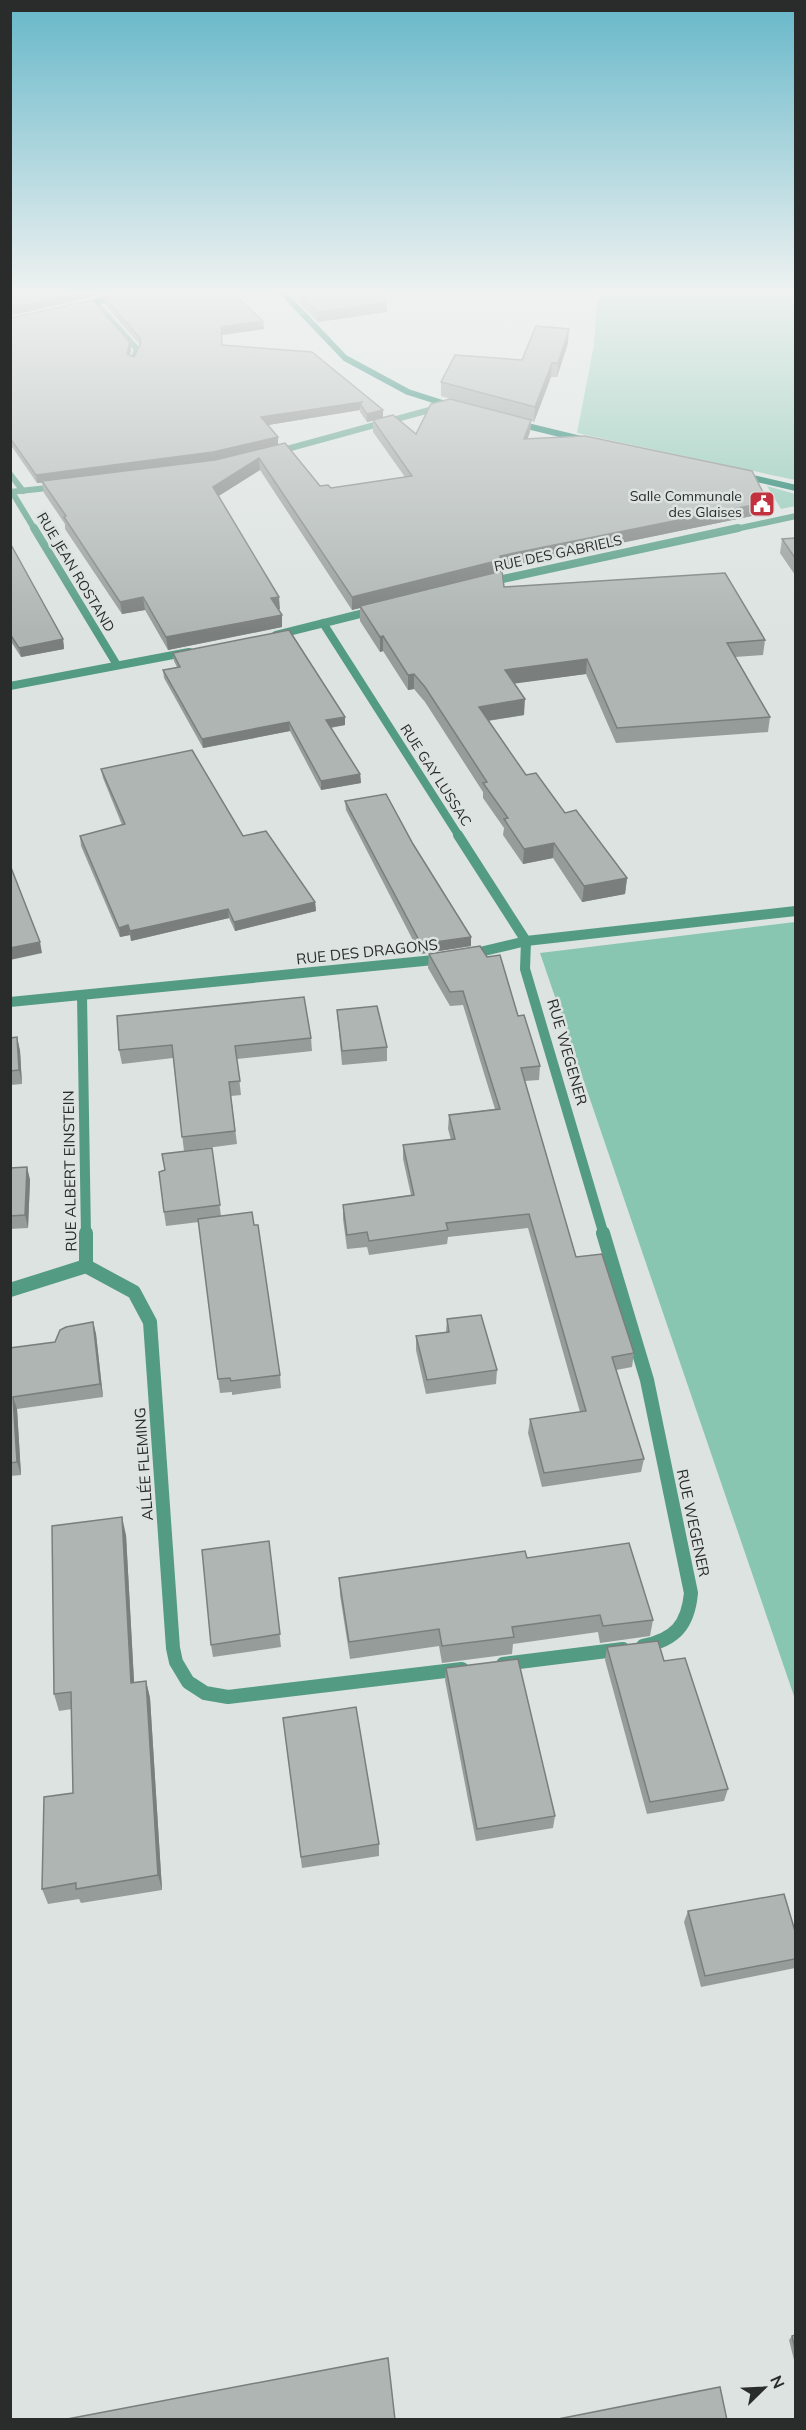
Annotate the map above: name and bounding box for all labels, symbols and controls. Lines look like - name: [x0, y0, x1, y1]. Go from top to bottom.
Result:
- place label: Salle Communale des Glaises: [630, 487, 742, 521]
- public building icon: Salle Communale des Glaises: [747, 489, 777, 519]
- street label: RUE JEAN ROSTAND: [33, 509, 119, 635]
- street label: RUE DES GABRIELS: [492, 531, 624, 575]
- street label: RUE GAY LUSSAC: [396, 721, 476, 829]
- street label: RUE DES DRAGONS: [295, 935, 439, 968]
- street label: RUE WEGENER: [543, 997, 592, 1107]
- street label: RUE ALBERT EINSTEIN: [59, 1090, 80, 1252]
- street label: ALLÉE FLEMING: [130, 1407, 157, 1521]
- street label: RUE WEGENER: [673, 1467, 714, 1579]
- north arrow: [734, 2358, 794, 2418]
- text: N: [766, 2372, 789, 2391]

